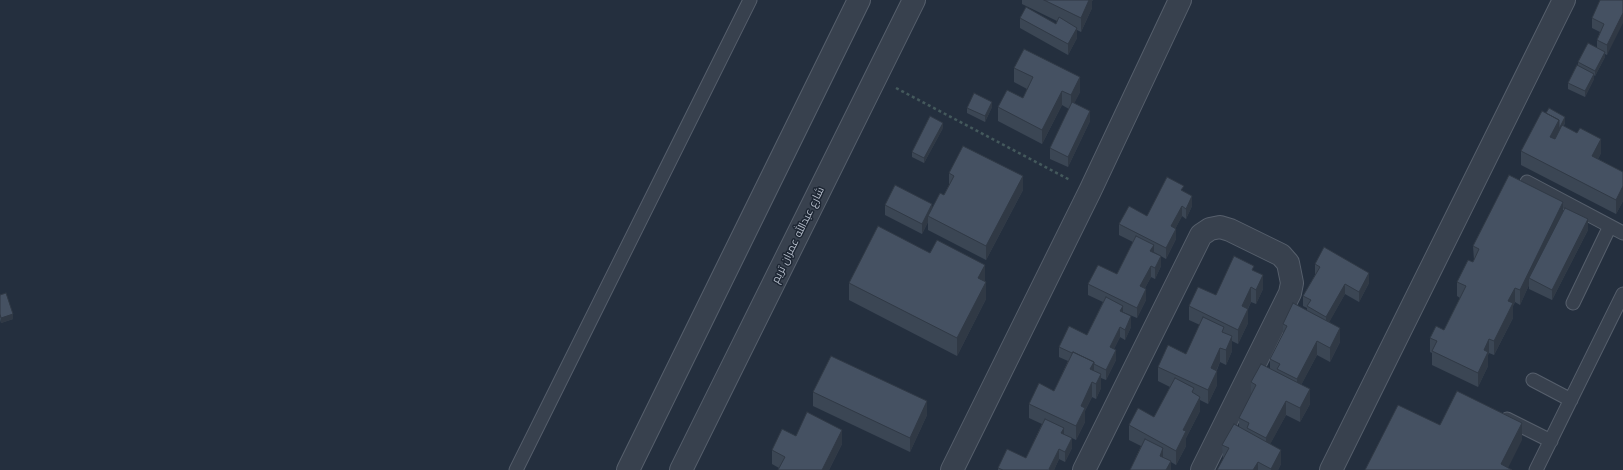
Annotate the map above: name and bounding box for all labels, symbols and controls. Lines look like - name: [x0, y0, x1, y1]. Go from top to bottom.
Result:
- street label: شارع عبدالله عمران تريم: [769, 185, 827, 285]

